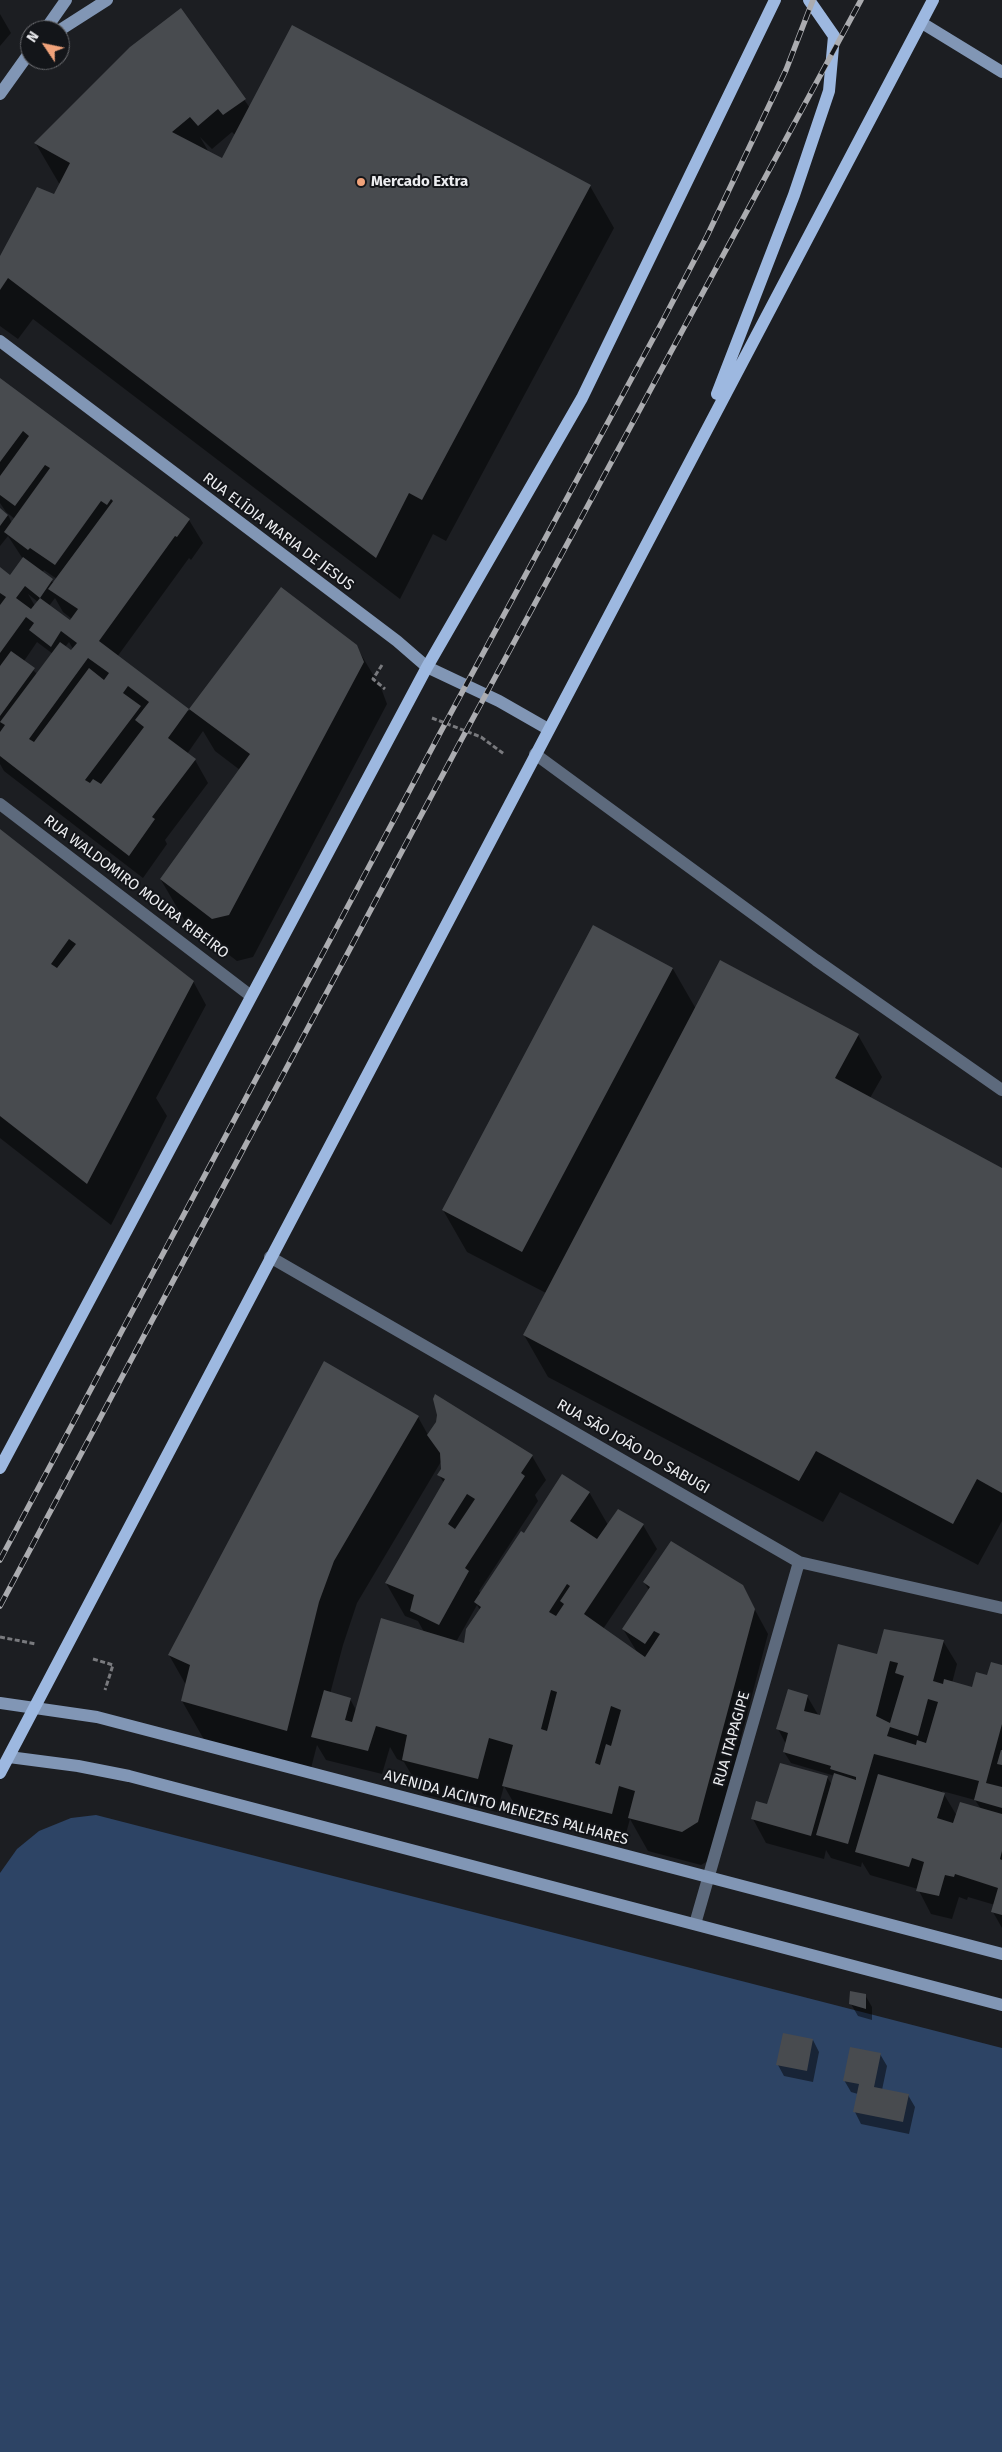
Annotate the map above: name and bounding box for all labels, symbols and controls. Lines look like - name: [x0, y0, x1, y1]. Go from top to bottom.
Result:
- north arrow: [20, 20, 70, 70]
- text: N: [23, 28, 43, 46]
- place label: Mercado Extra: [371, 173, 468, 191]
- marker: Mercado Extra: [355, 176, 367, 188]
- street label: RUA ELÍDIA MARIA DE JESUS: [199, 469, 357, 595]
- street label: RUA WALDOMIRO MOURA RIBEIRO: [40, 812, 232, 962]
- street label: RUA SÃO JOÃO DO SABUGI: [553, 1396, 713, 1498]
- street label: RUA ITAPAGIPE: [710, 1689, 754, 1789]
- street label: AVENIDA JACINTO MENEZES PALHARES: [382, 1767, 630, 1849]

